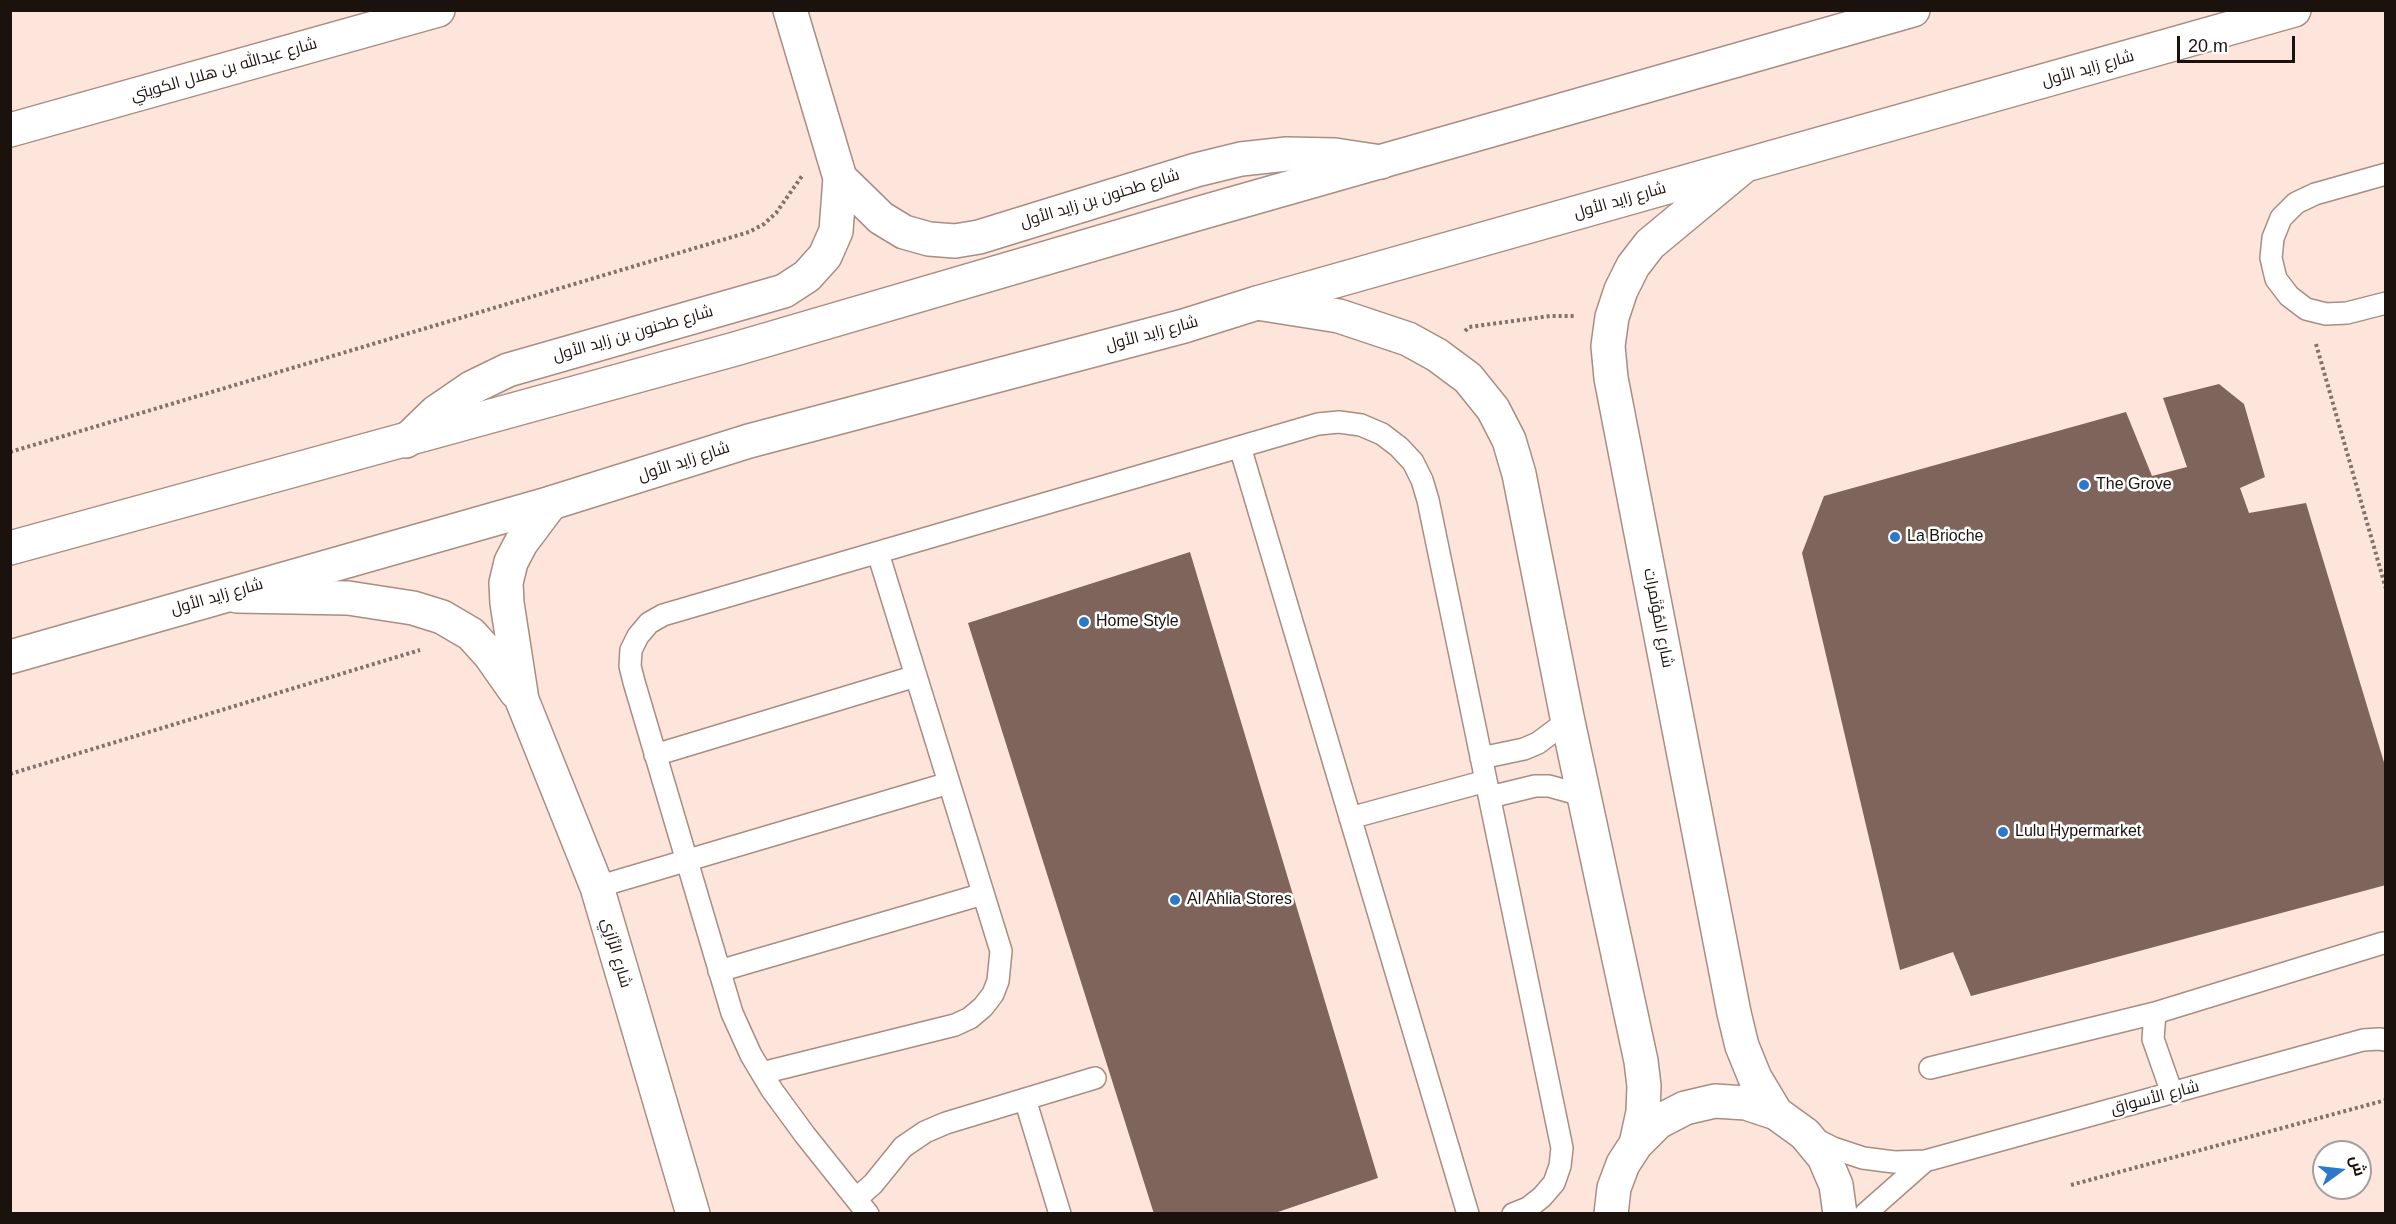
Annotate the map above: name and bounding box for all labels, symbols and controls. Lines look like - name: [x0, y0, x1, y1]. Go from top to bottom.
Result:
- scale bar: [2180, 24, 2298, 62]
- street label: شارع عبدالله بن هلال الكويتي: [129, 34, 319, 106]
- text: 20 m: [2188, 36, 2228, 56]
- street label: شارع زايد الأول: [2040, 47, 2136, 91]
- street label: شارع طحنون بن زايد الأول: [1018, 166, 1182, 232]
- street label: شارع زايد الأول: [1572, 179, 1668, 223]
- street label: شارع طحنون بن زايد الأول: [551, 302, 715, 366]
- street label: شارع زايد الأول: [1104, 312, 1200, 356]
- street label: شارع زايد الأول: [636, 438, 732, 486]
- place label: The Grove: [2096, 475, 2172, 495]
- marker: The Grove: [2077, 478, 2091, 492]
- place label: La Brioche: [1907, 527, 1983, 547]
- marker: La Brioche: [1888, 530, 1902, 544]
- street label: شارع المُؤتَمرات: [1639, 567, 1677, 669]
- street label: شارع زايد الأول: [169, 575, 265, 619]
- place label: Home Style: [1096, 612, 1179, 632]
- marker: Home Style: [1077, 615, 1091, 629]
- place label: Lulu Hypermarket: [2015, 822, 2141, 842]
- marker: Lulu Hypermarket: [1996, 825, 2010, 839]
- place label: Al Ahlia Stores: [1187, 890, 1292, 910]
- marker: Al Ahlia Stores: [1168, 893, 1182, 907]
- street label: شارع الرَّازِي: [597, 916, 635, 990]
- street label: شارع الأسواق: [2109, 1077, 2201, 1119]
- north arrow: [2312, 1140, 2372, 1200]
- text: ش: [2347, 1154, 2369, 1178]

